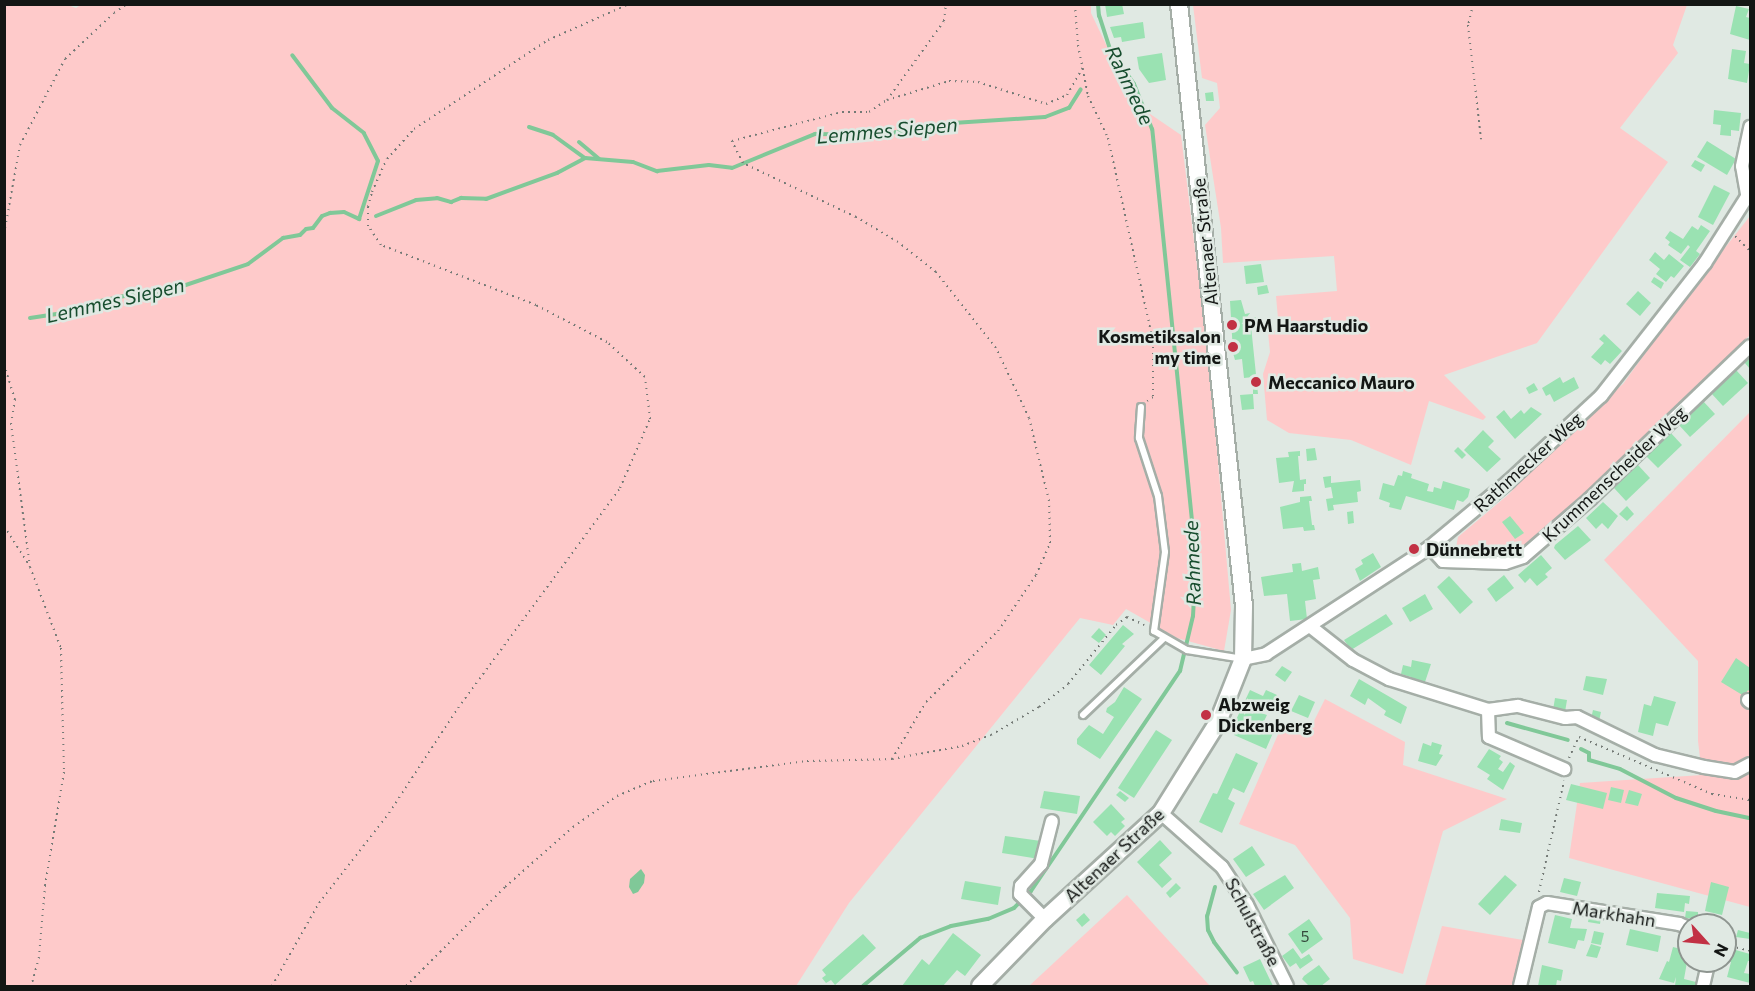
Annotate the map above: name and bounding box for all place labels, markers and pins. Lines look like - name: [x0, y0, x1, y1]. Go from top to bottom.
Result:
- place label: PM Haarstudio: [1244, 314, 1368, 336]
- marker: PM Haarstudio: [1225, 318, 1239, 332]
- place label: Kosmetiksalon my time: [1098, 326, 1221, 368]
- marker: Kosmetiksalon my time: [1226, 340, 1240, 354]
- place label: Meccanico Mauro: [1268, 371, 1415, 393]
- marker: Meccanico Mauro: [1249, 375, 1263, 389]
- place label: Dünnebrett: [1426, 538, 1522, 560]
- marker: Dünnebrett: [1407, 542, 1421, 556]
- place label: Abzweig Dickenberg: [1218, 694, 1312, 736]
- marker: Abzweig Dickenberg: [1199, 708, 1213, 722]

